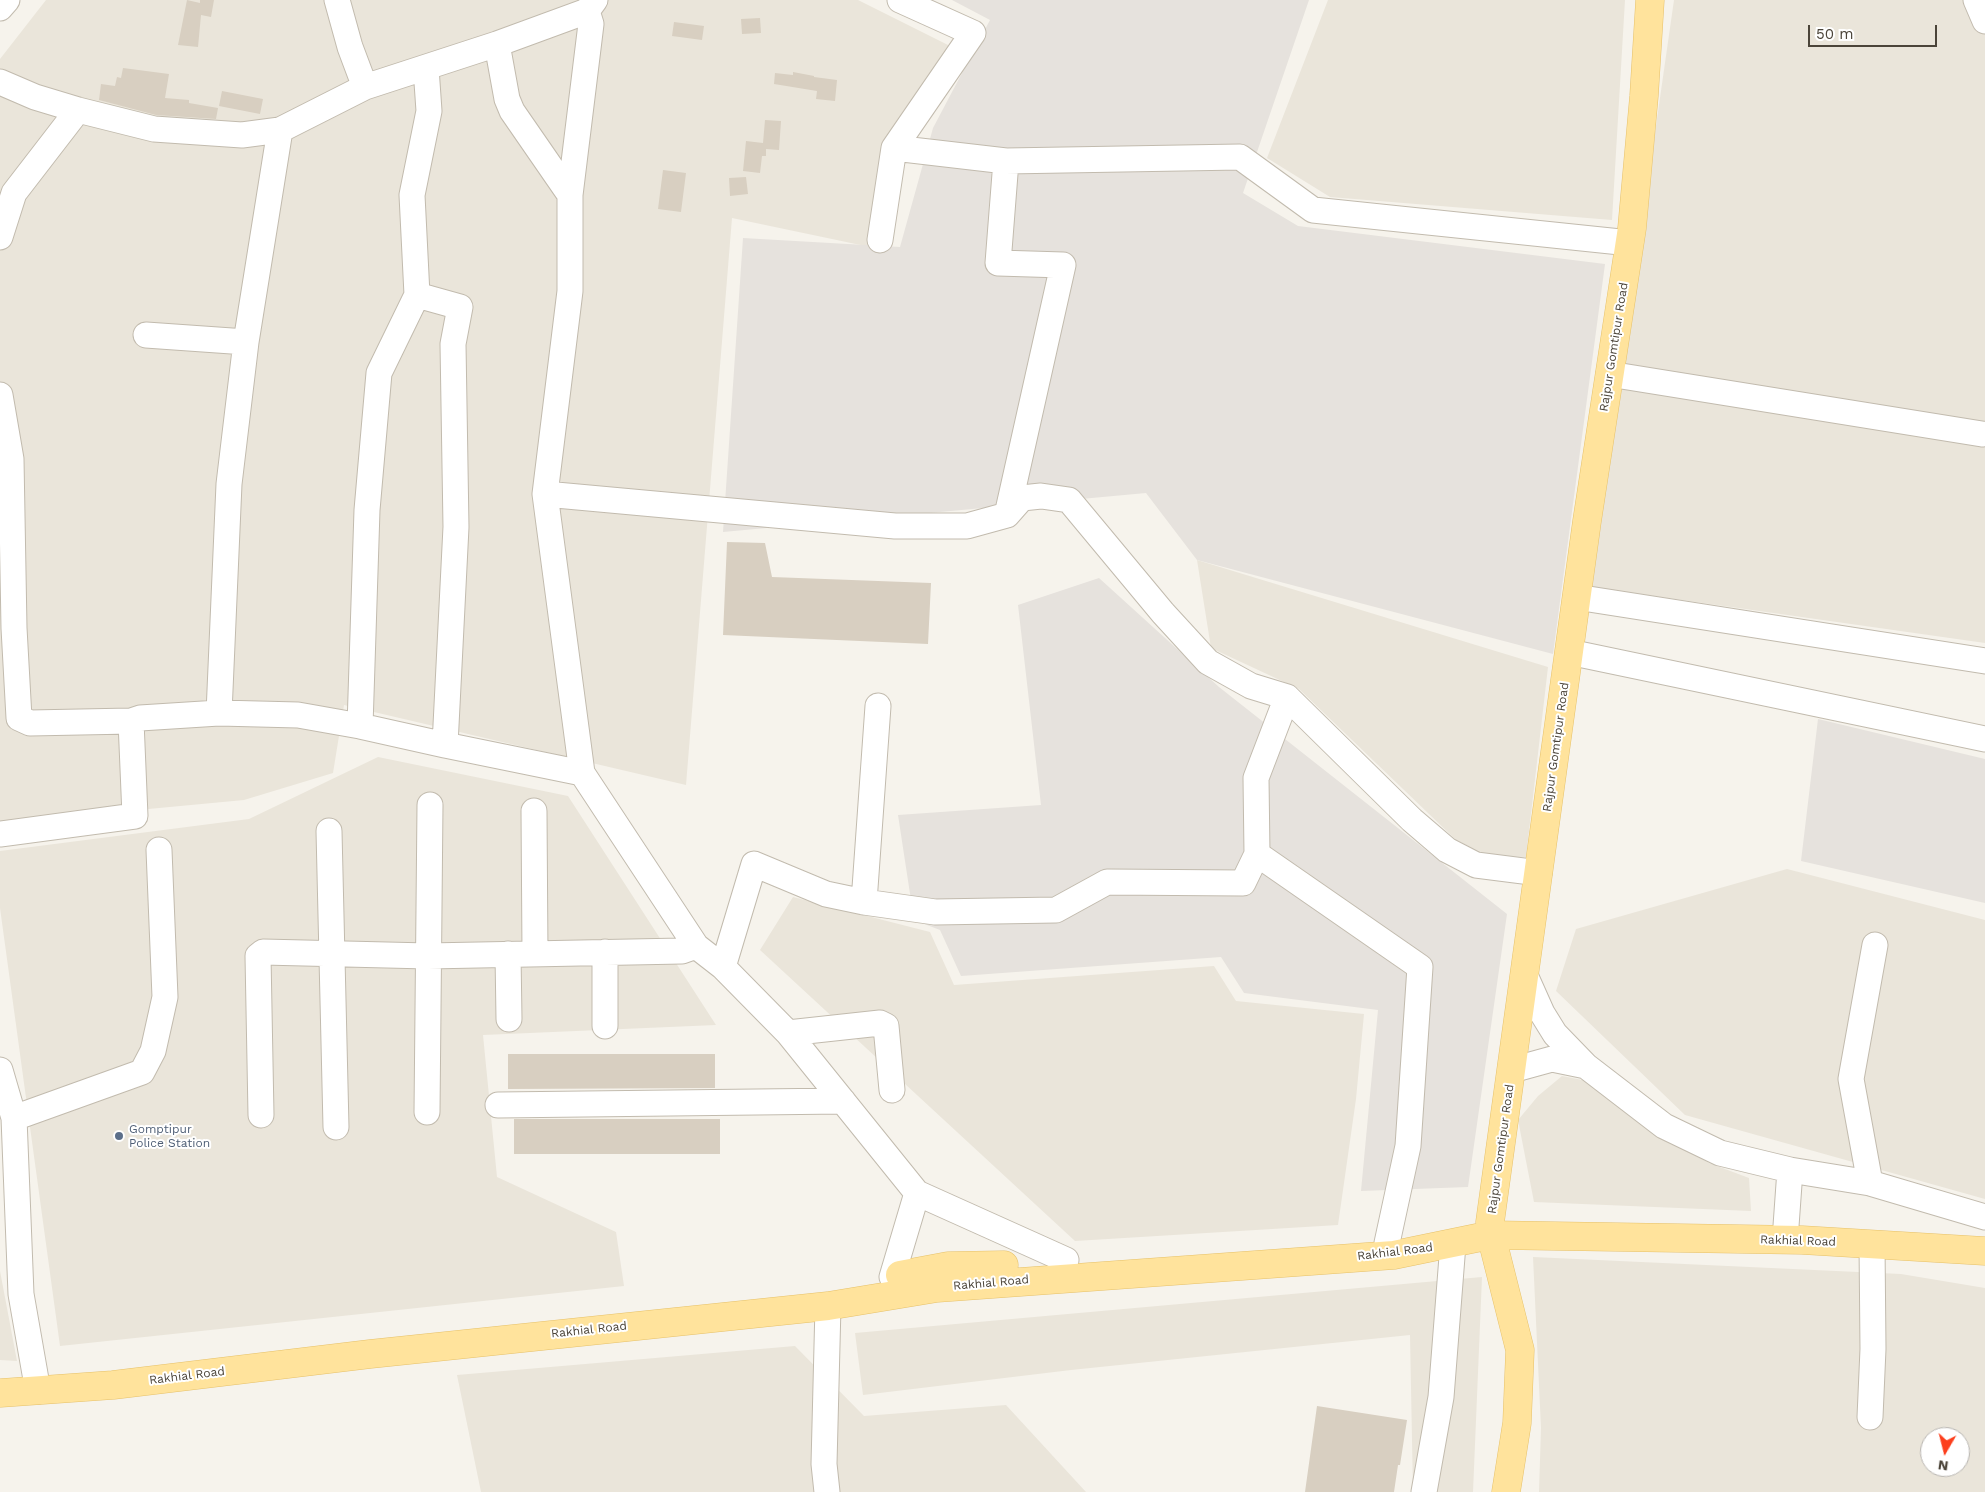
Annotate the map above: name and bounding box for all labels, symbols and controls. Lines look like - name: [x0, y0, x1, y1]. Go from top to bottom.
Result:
- scale bar: [1810, 15, 1939, 47]
- text: 50 m: [1816, 25, 1853, 43]
- street label: Rajpur Gomtipur Road: [1597, 281, 1631, 413]
- street label: Rajpur Gomtipur Road: [1540, 681, 1572, 813]
- street label: Rajpur Gomtipur Road: [1485, 1083, 1517, 1215]
- place label: Gomptipur Police Station: [129, 1122, 210, 1150]
- marker: Gomptipur Police Station: [113, 1130, 125, 1142]
- street label: Rakhial Road: [1760, 1232, 1836, 1250]
- street label: Rakhial Road: [1356, 1240, 1434, 1264]
- street label: Rakhial Road: [952, 1273, 1030, 1293]
- street label: Rakhial Road: [550, 1319, 628, 1341]
- street label: Rakhial Road: [148, 1364, 226, 1388]
- north arrow: [1920, 1427, 1970, 1477]
- text: N: [1937, 1457, 1949, 1475]

